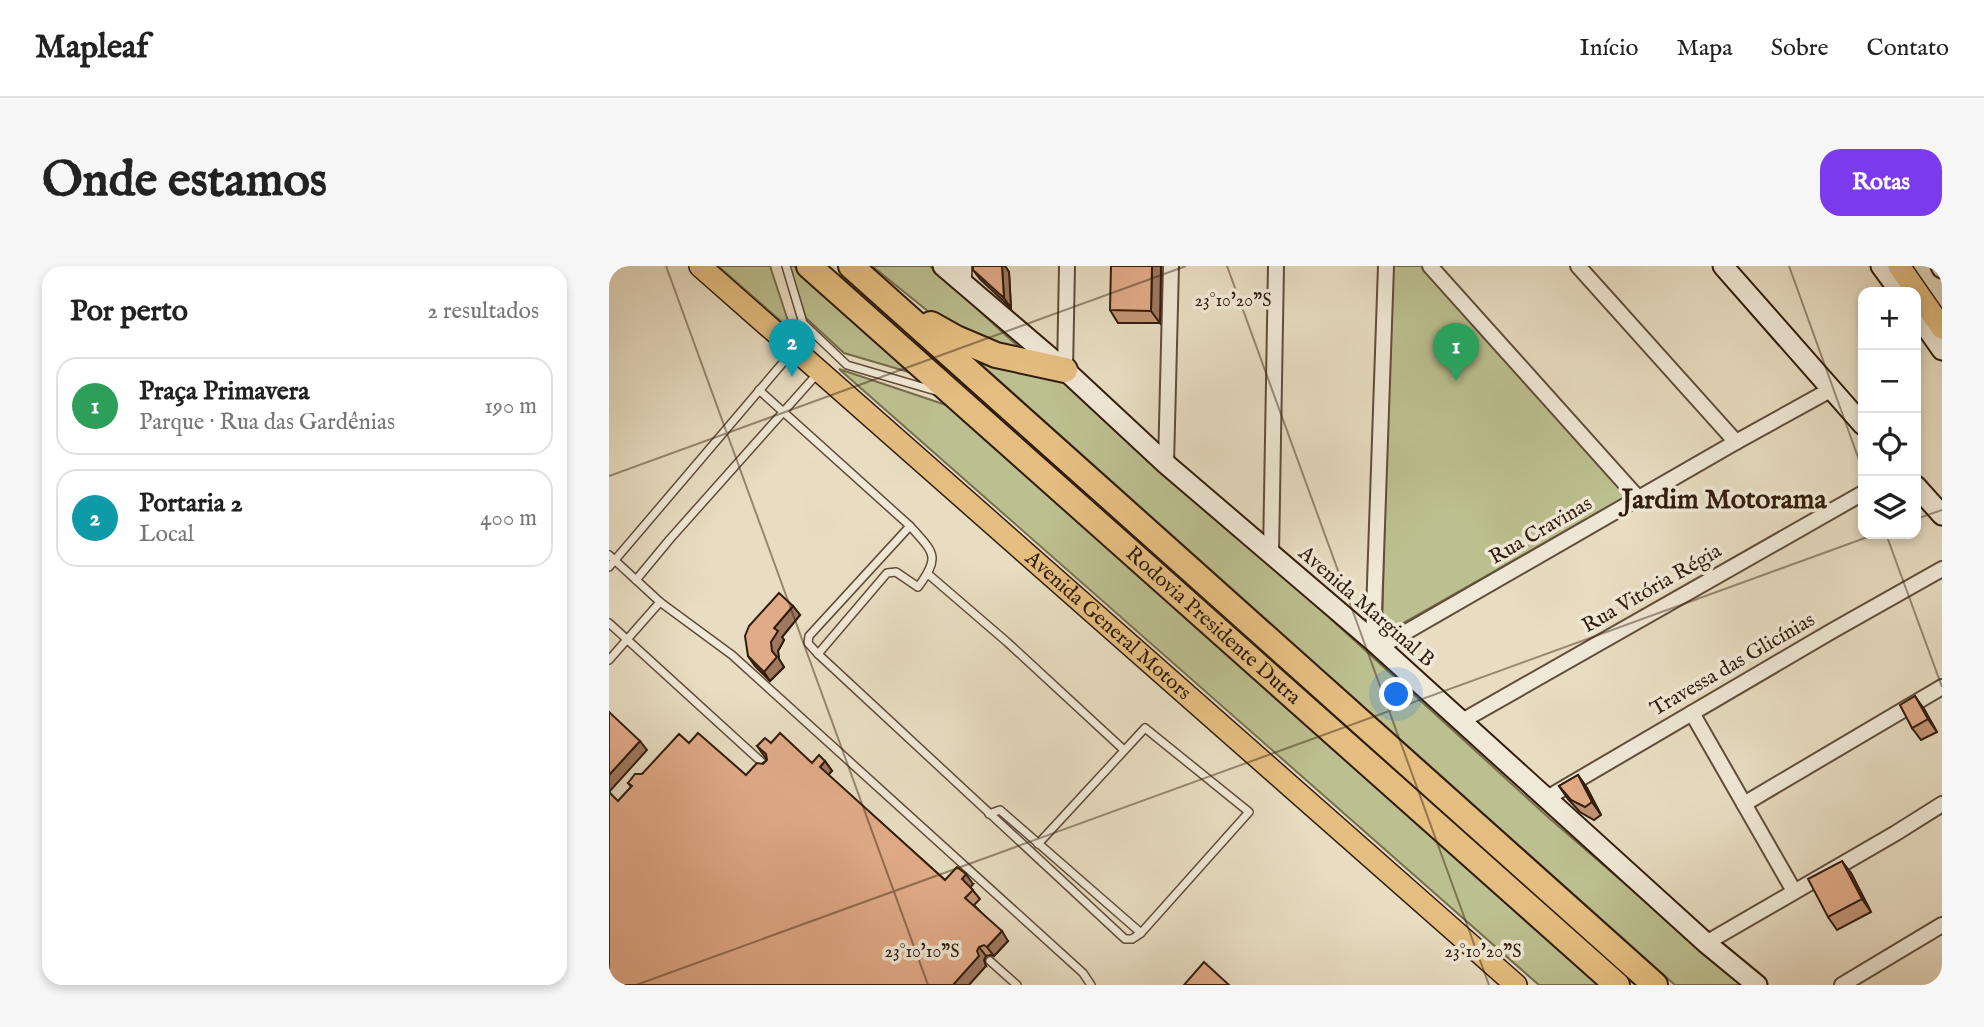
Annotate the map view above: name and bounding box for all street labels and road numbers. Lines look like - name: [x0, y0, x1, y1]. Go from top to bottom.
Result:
- street label: Rua Cravinas: [1485, 491, 1597, 571]
- street label: Rua Vitória Régia: [1577, 538, 1727, 640]
- street label: Avenida Marginal B: [1291, 540, 1440, 674]
- street label: Rodovia Presidente Dutra: [1120, 541, 1307, 711]
- street label: Avenida General Motors: [1019, 544, 1197, 706]
- street label: Travessa das Glicínias: [1646, 607, 1820, 723]

